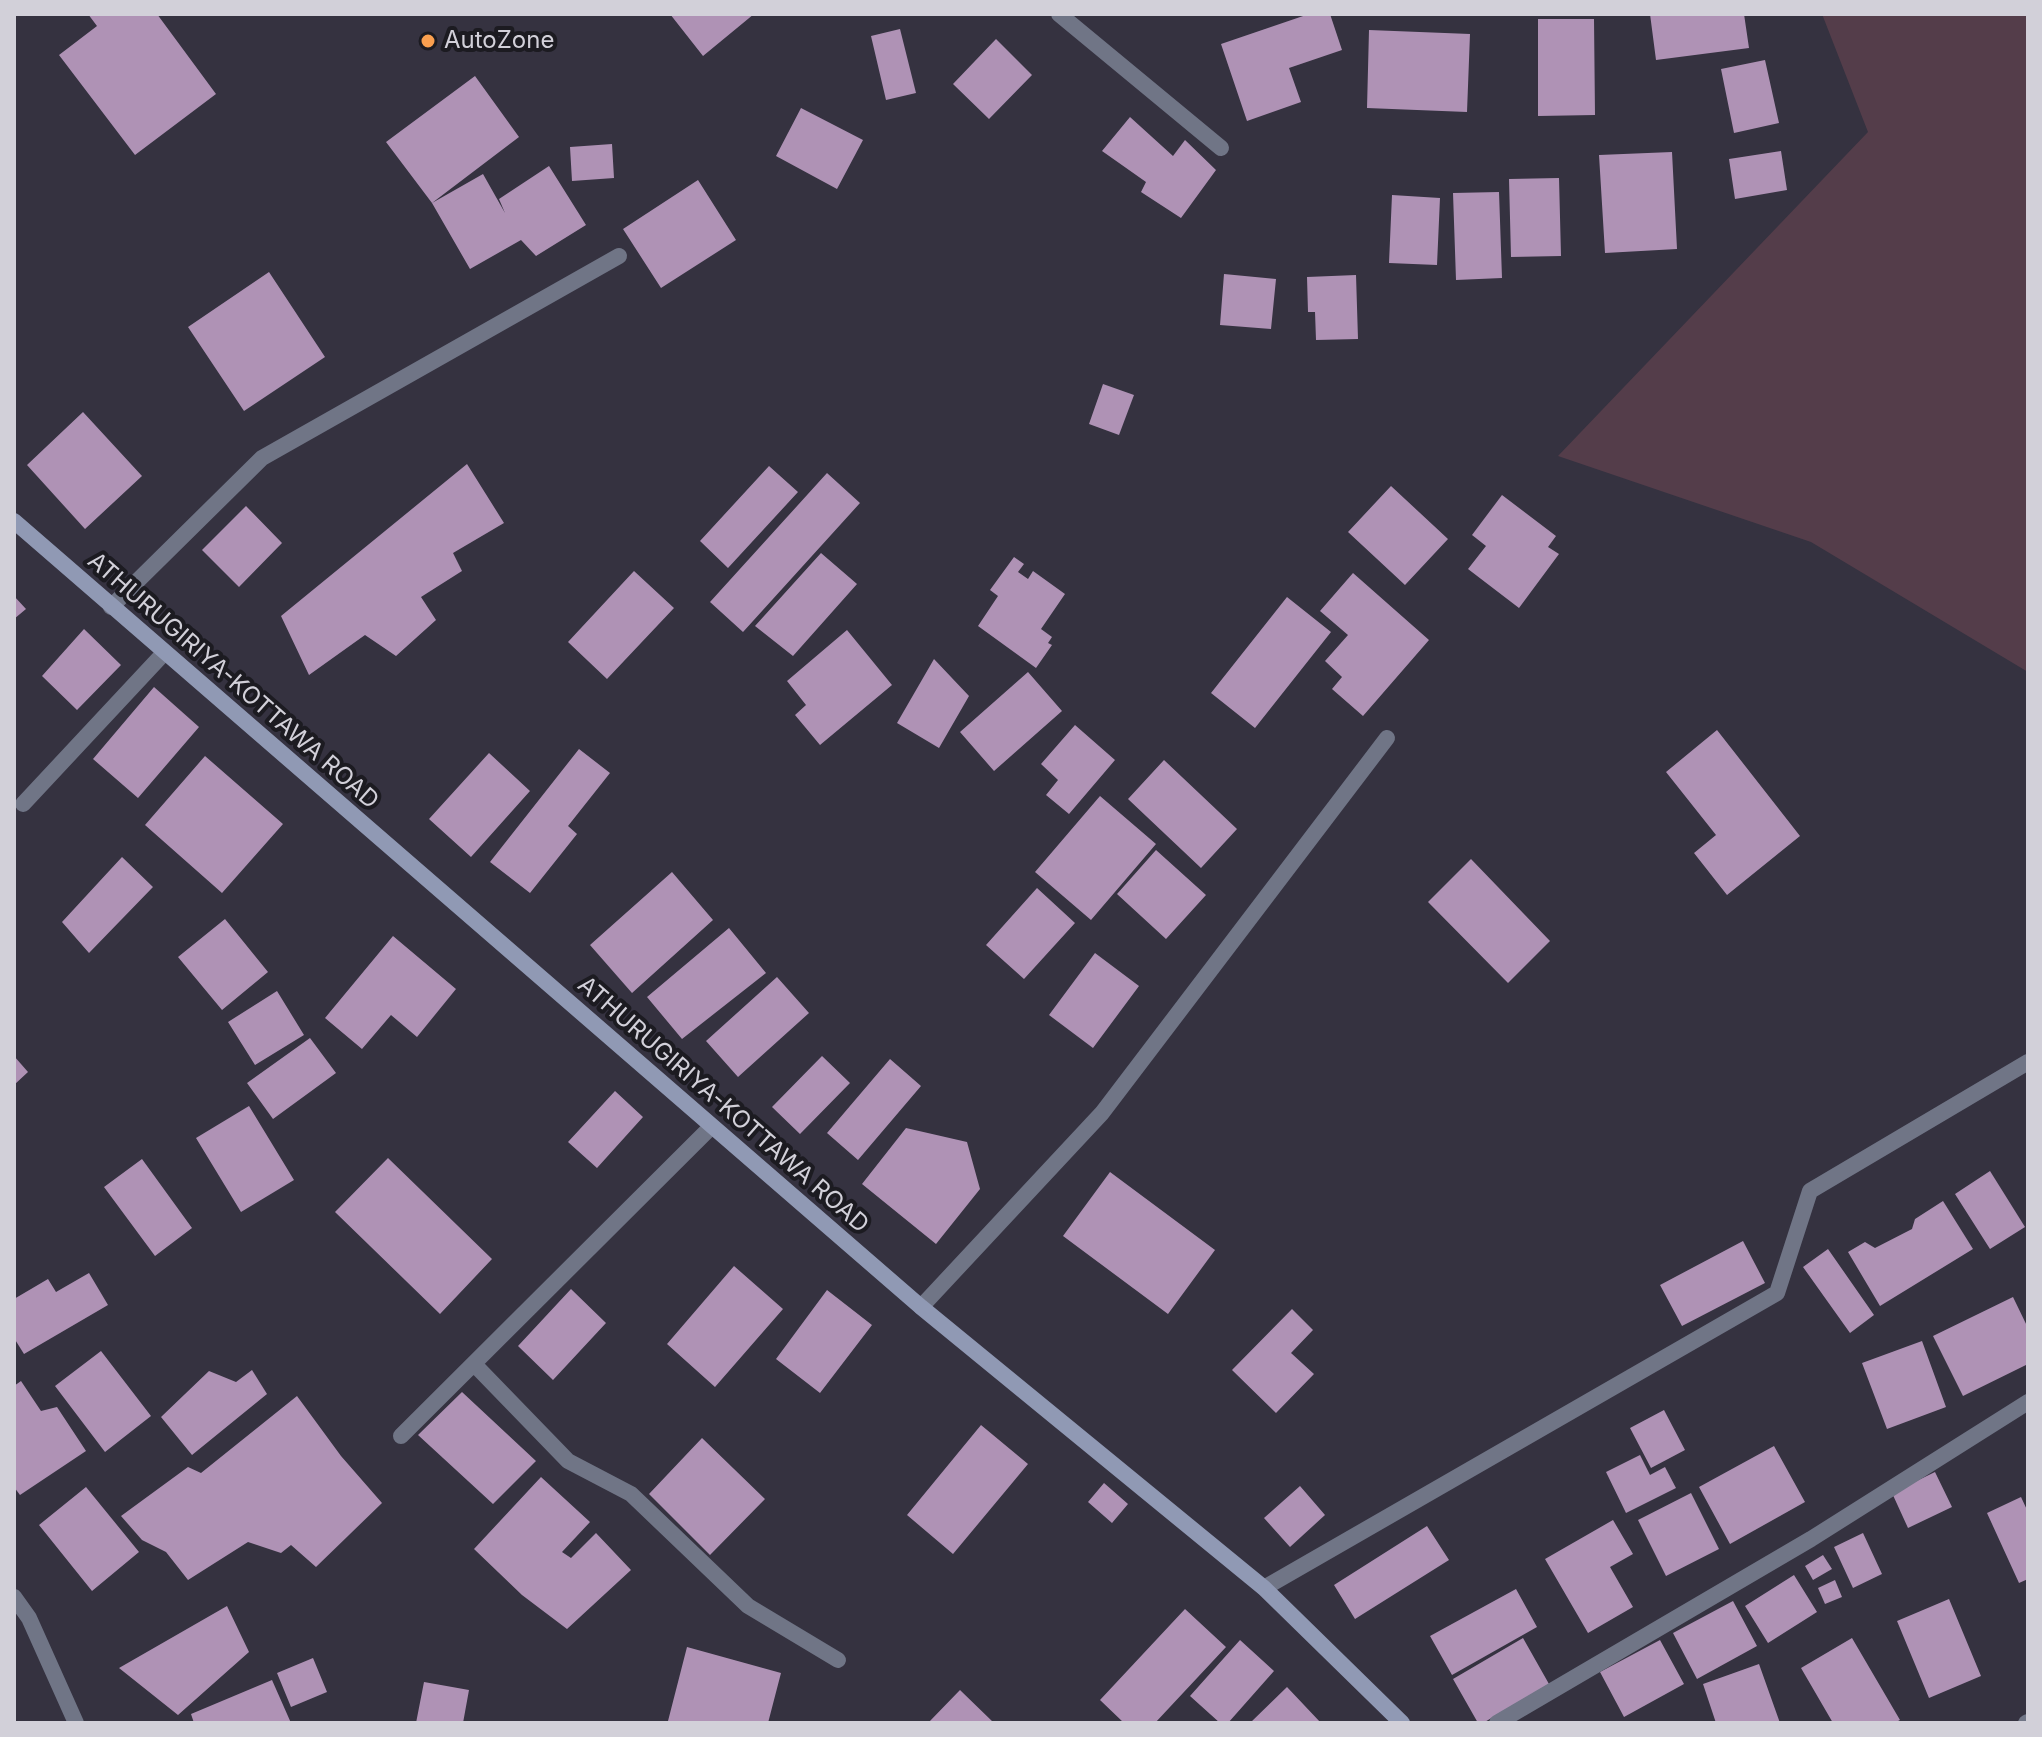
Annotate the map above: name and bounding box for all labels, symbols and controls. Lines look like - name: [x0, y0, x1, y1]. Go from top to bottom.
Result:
- place label: AutoZone: [444, 27, 554, 55]
- marker: AutoZone: [419, 32, 437, 50]
- street label: ATHURUGIRIYA-KOTTAWA ROAD: [82, 547, 384, 815]
- street label: ATHURUGIRIYA-KOTTAWA ROAD: [572, 971, 874, 1239]

